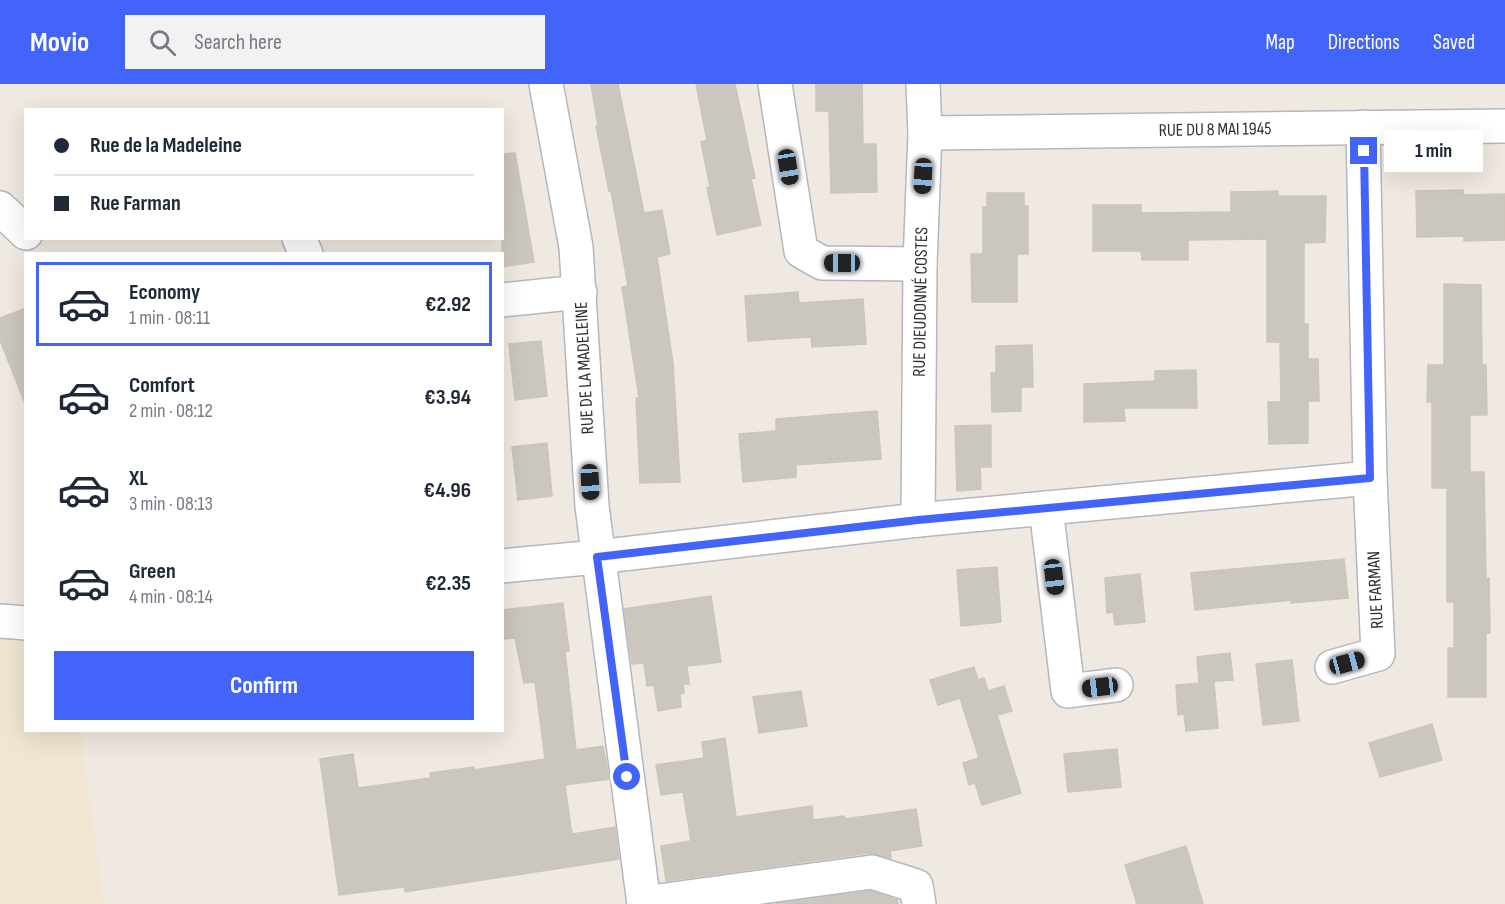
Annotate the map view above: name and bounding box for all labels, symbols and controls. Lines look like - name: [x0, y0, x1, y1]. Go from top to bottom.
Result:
- search box: [125, 15, 545, 69]
- text: Movio: [30, 26, 89, 59]
- icon: search: [146, 26, 179, 59]
- text: Search here: [194, 29, 282, 56]
- text: Map: [1265, 30, 1295, 55]
- text: Directions: [1328, 30, 1400, 55]
- text: Saved: [1433, 30, 1475, 55]
- street label: RUE DU 8 MAI 1945: [1158, 118, 1272, 141]
- callout: 1 min: [1385, 130, 1484, 172]
- text: Rue de la Madeleine: [90, 132, 242, 159]
- route end: [1350, 137, 1377, 164]
- text: 1 min: [1415, 139, 1452, 163]
- car: [776, 148, 800, 186]
- car: [913, 158, 933, 194]
- text: Rue Farman: [90, 190, 181, 217]
- street label: RUE DIEUDONNÉ COSTES: [909, 227, 932, 377]
- car: [824, 254, 860, 272]
- icon: car: [57, 277, 111, 331]
- text: Economy: [129, 279, 200, 306]
- text: €2.92: [425, 291, 471, 318]
- street label: RUE DE LA MADELEINE: [571, 301, 598, 435]
- text: 1 min · 08:11: [129, 306, 210, 330]
- icon: car: [57, 370, 111, 424]
- text: Comfort: [129, 372, 195, 399]
- text: €3.94: [424, 384, 471, 411]
- text: 2 min · 08:12: [129, 399, 213, 423]
- icon: car: [57, 463, 111, 517]
- car: [580, 464, 600, 500]
- text: XL: [129, 465, 148, 492]
- text: €4.96: [423, 477, 471, 504]
- text: 3 min · 08:13: [129, 492, 213, 516]
- street label: RUE FARMAN: [1363, 551, 1388, 629]
- icon: car: [57, 556, 111, 610]
- text: Green: [129, 558, 176, 585]
- car: [1043, 558, 1065, 596]
- text: €2.35: [425, 570, 471, 597]
- text: 4 min · 08:14: [129, 585, 213, 609]
- car: [1327, 650, 1367, 676]
- button: Confirm: [54, 651, 474, 720]
- car: [1081, 676, 1119, 698]
- route start: [613, 763, 640, 790]

